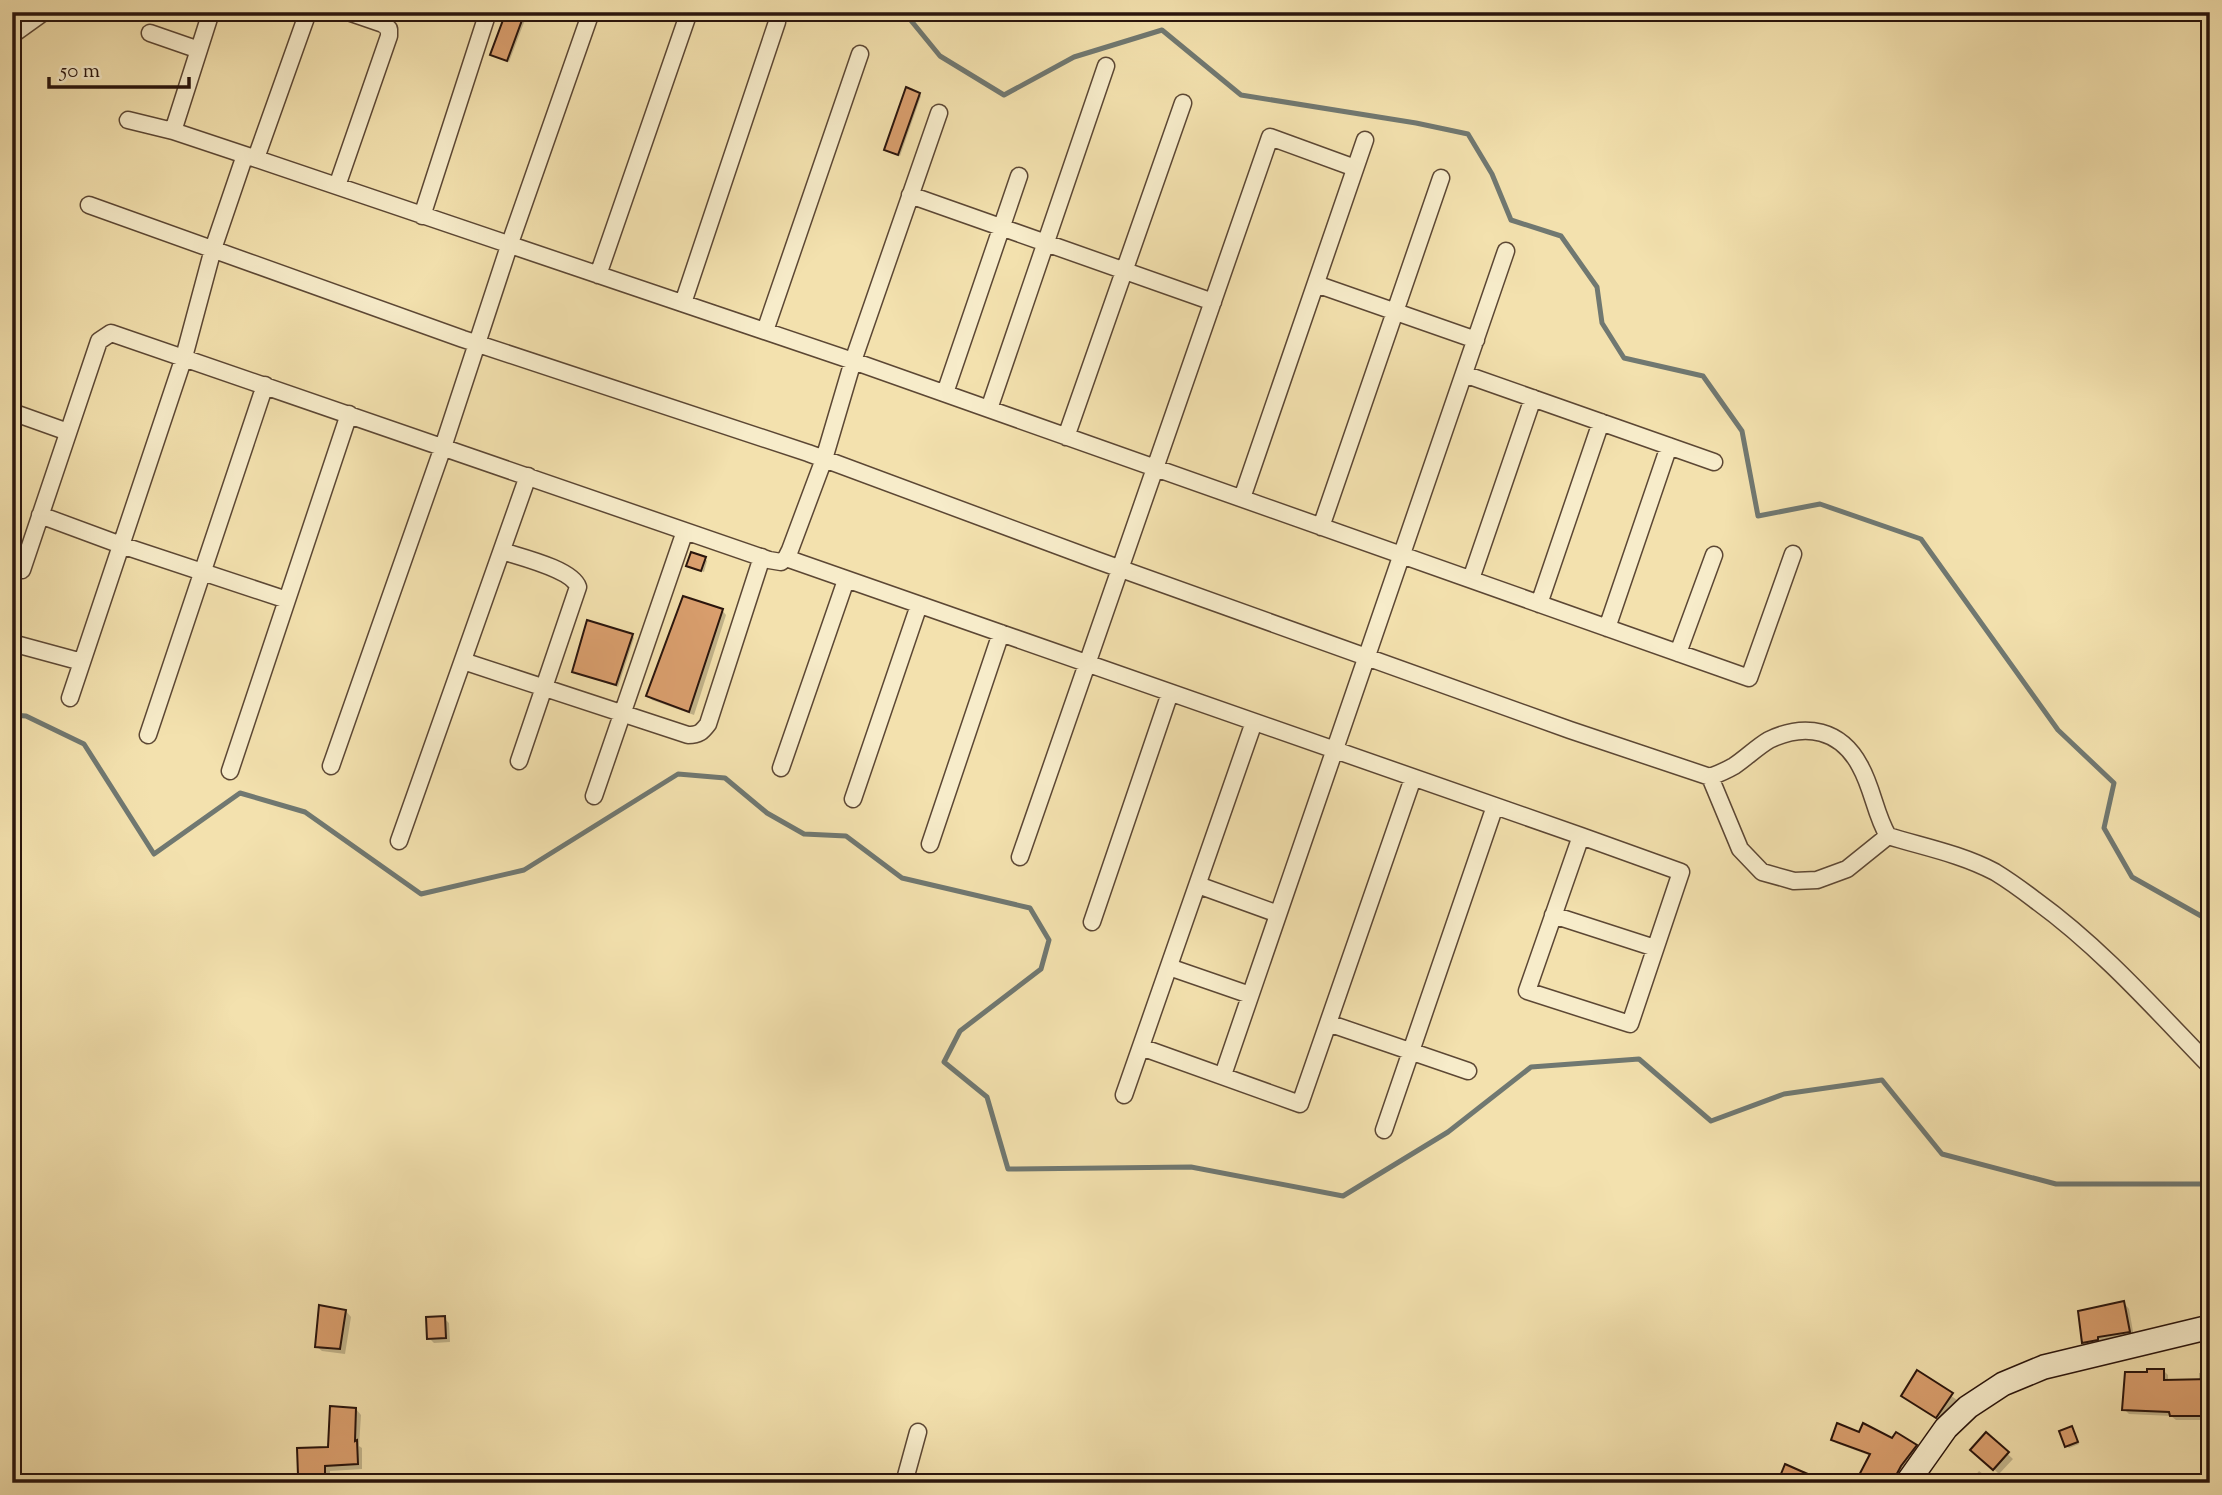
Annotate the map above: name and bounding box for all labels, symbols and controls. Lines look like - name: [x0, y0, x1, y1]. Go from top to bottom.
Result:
- scale bar: [49, 46, 189, 90]
- text: 50 m: [59, 57, 100, 87]

